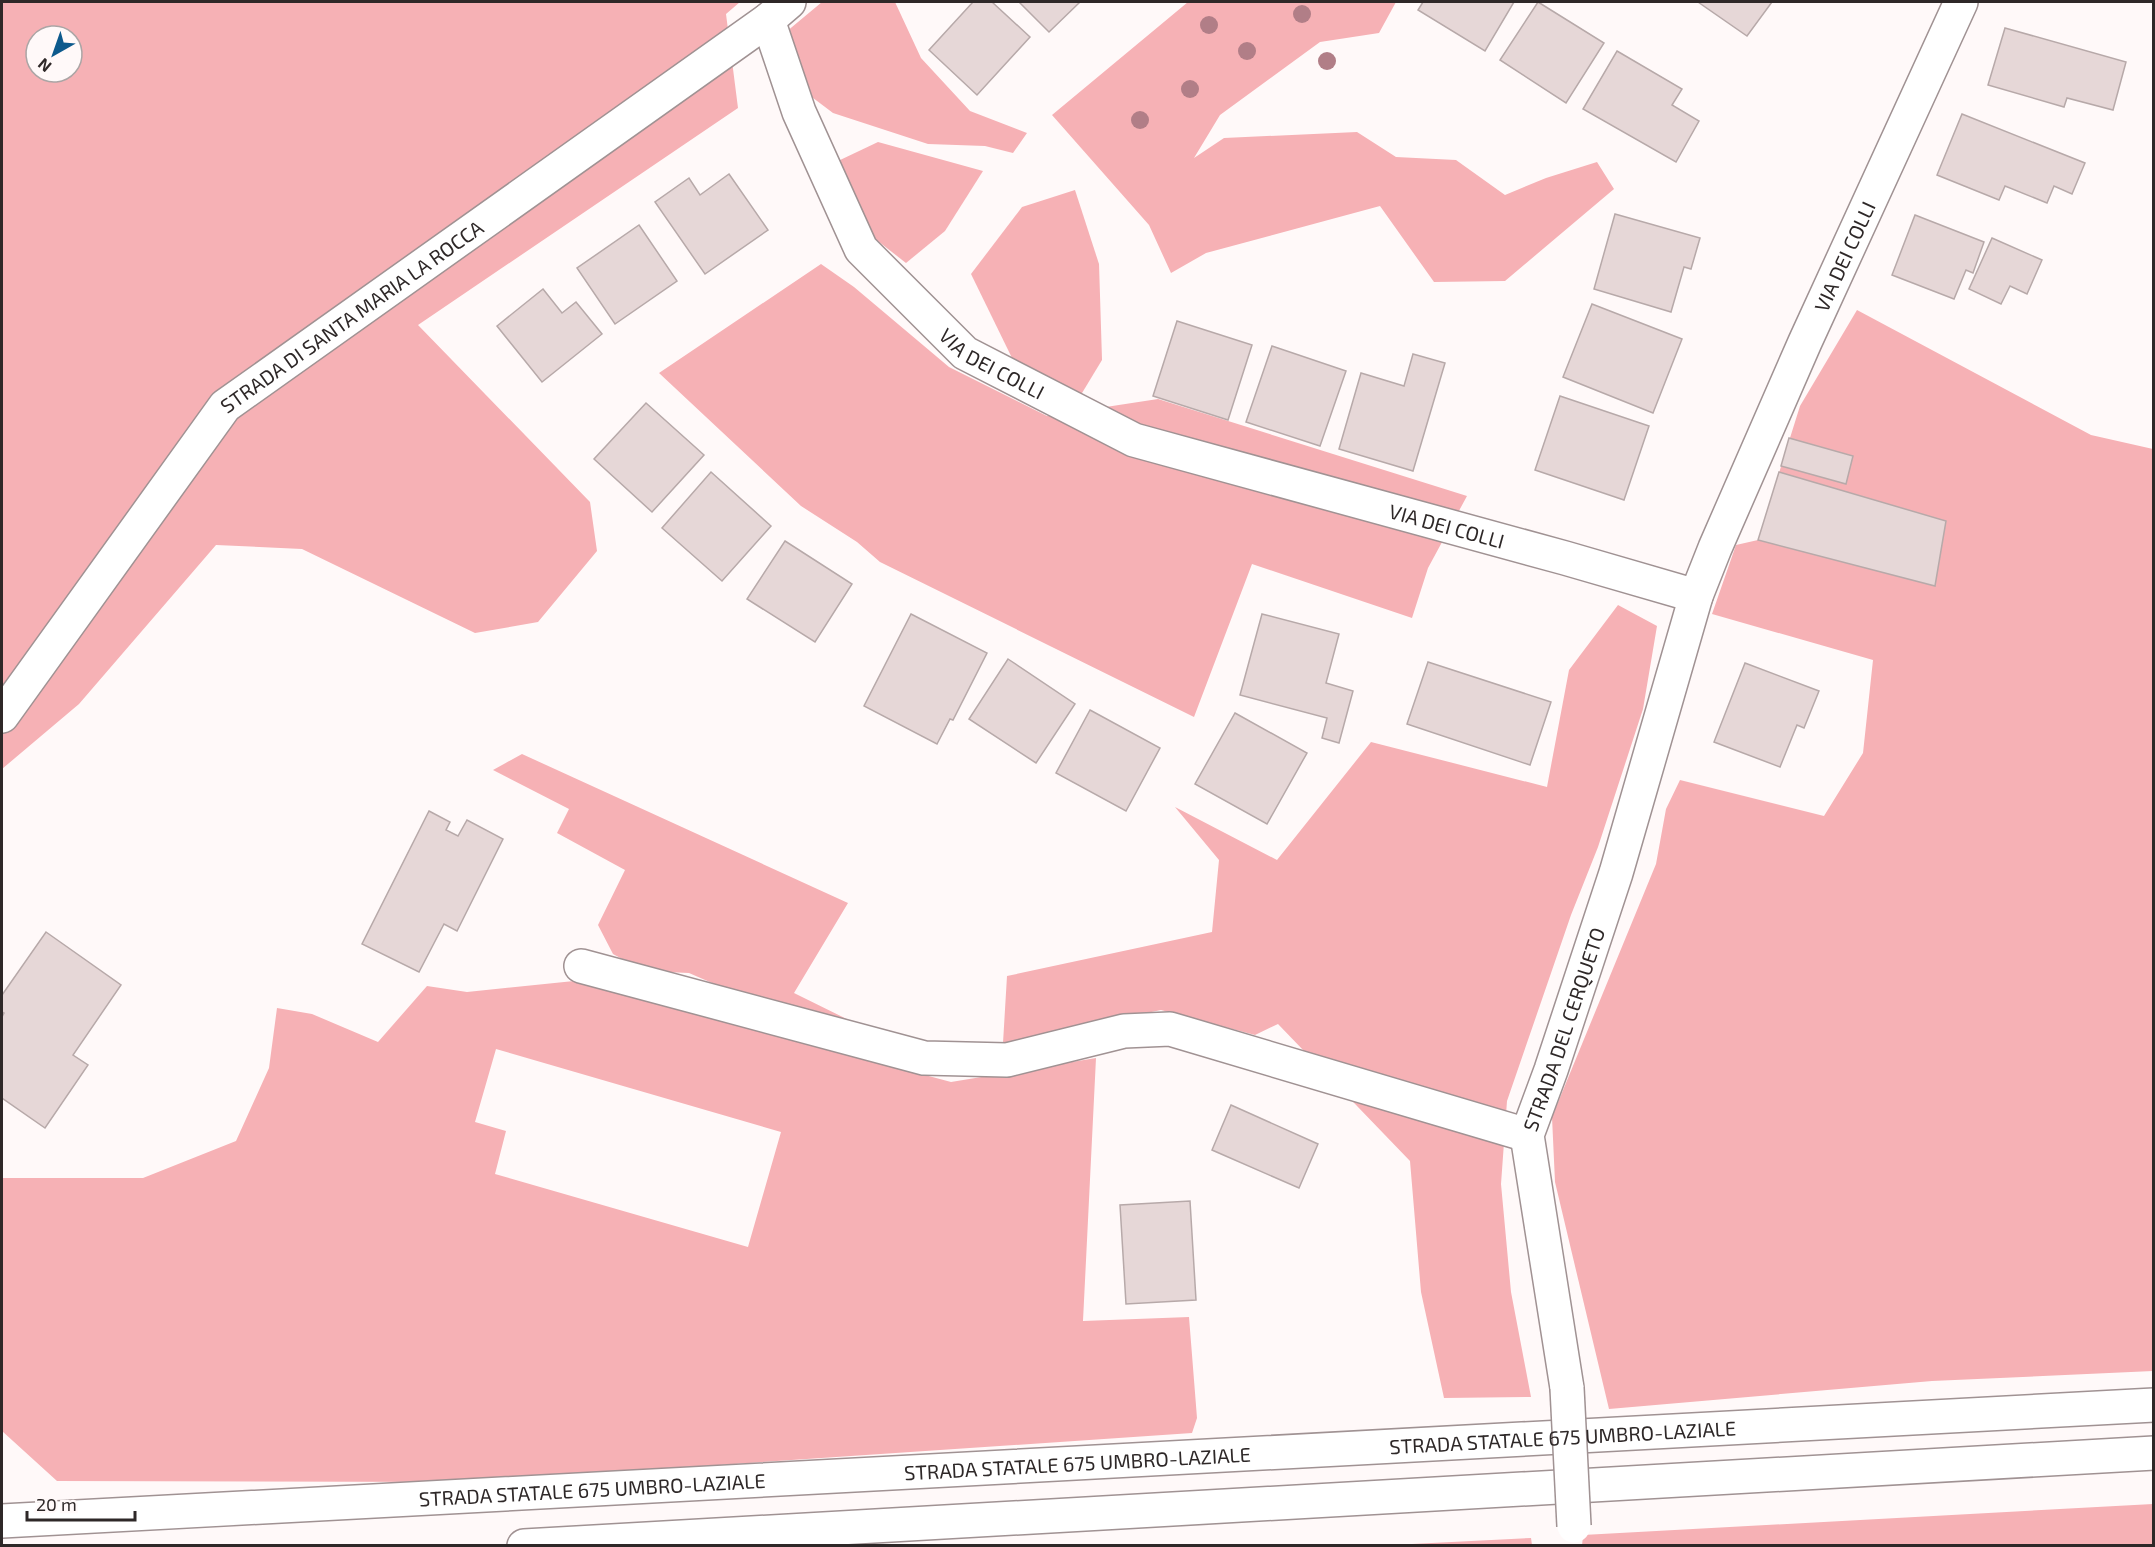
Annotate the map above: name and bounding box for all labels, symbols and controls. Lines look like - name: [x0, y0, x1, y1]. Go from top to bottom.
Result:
- north arrow: [24, 24, 84, 84]
- text: N: [34, 55, 55, 77]
- street label: VIA DEI COLLI: [1809, 197, 1880, 315]
- street label: STRADA DI SANTA MARIA LA ROCCA: [215, 214, 488, 418]
- street label: VIA DEI COLLI: [935, 323, 1048, 404]
- street label: VIA DEI COLLI: [1387, 498, 1507, 553]
- street label: STRADA DEL CERQUETO: [1517, 924, 1609, 1134]
- street label: STRADA STATALE 675 UMBRO-LAZIALE: [1389, 1416, 1737, 1458]
- street label: STRADA STATALE 675 UMBRO-LAZIALE: [903, 1442, 1251, 1484]
- street label: STRADA STATALE 675 UMBRO-LAZIALE: [418, 1468, 766, 1511]
- scale bar: [27, 1484, 135, 1522]
- text: 20 m: [36, 1493, 77, 1515]

